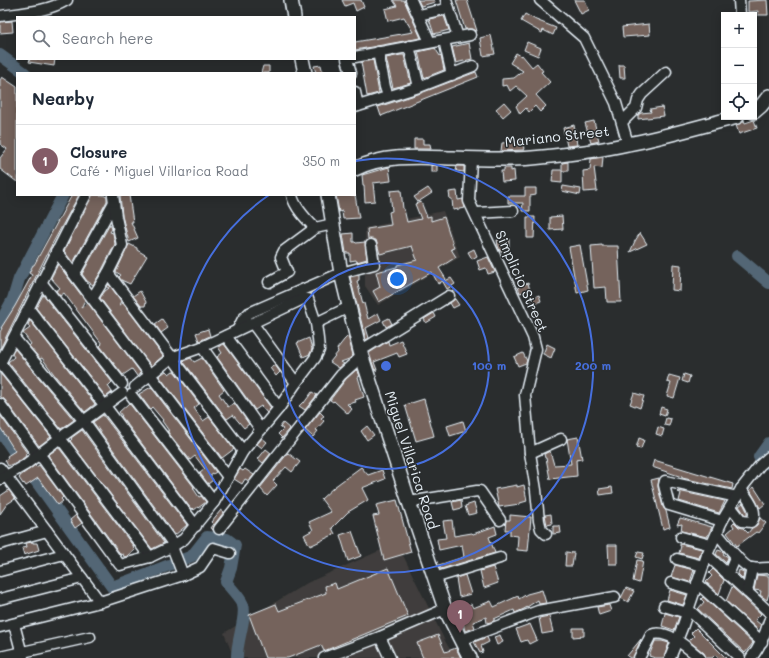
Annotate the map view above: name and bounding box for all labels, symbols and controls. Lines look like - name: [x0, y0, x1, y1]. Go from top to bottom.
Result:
- map controls: [721, 12, 757, 120]
- button: +: [721, 12, 757, 48]
- search box: [16, 16, 356, 60]
- icon: search: [30, 27, 52, 49]
- text: Search here: [62, 28, 153, 48]
- button: −: [721, 48, 757, 84]
- button: locate: [721, 84, 757, 120]
- text: Nearby: [32, 87, 94, 109]
- street label: Mariano Street: [504, 121, 610, 151]
- text: Closure: [70, 142, 127, 162]
- text: 1: [42, 152, 48, 169]
- text: 350 m: [302, 152, 340, 169]
- text: Café · Miguel Villarica Road: [70, 162, 248, 179]
- street label: Simplicio Street: [491, 227, 553, 335]
- your location: [387, 269, 407, 289]
- text: 100 m: [472, 357, 506, 373]
- text: 200 m: [575, 357, 611, 373]
- centre of rings: [379, 359, 393, 373]
- street label: Miguel Villarica Road: [381, 388, 443, 532]
- pin: 1: [447, 600, 473, 633]

